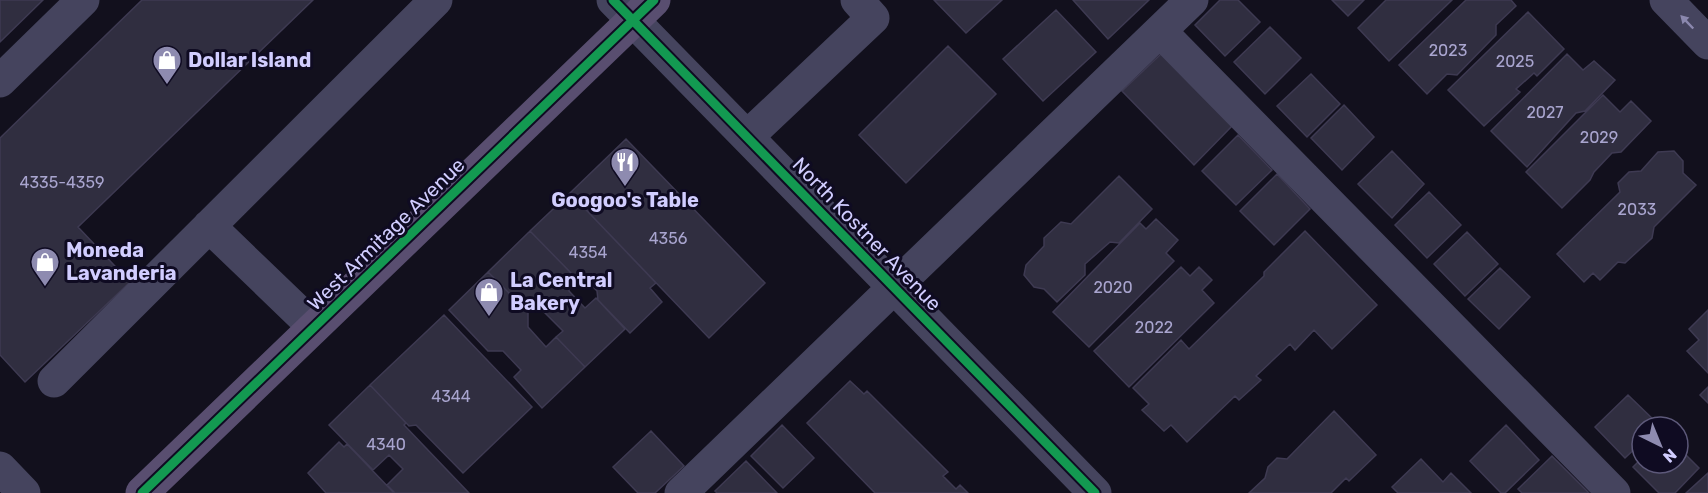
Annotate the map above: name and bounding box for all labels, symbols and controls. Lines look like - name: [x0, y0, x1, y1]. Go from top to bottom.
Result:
- one-way arrow: [1680, 15, 1694, 29]
- house number: 2023: [1429, 41, 1467, 60]
- shop icon: Dollar Island: [151, 44, 183, 86]
- place label: Dollar Island: [188, 48, 311, 72]
- house number: 2025: [1496, 52, 1534, 71]
- house number: 2027: [1526, 103, 1564, 122]
- house number: 2029: [1580, 128, 1618, 147]
- restaurant icon: Googoo's Table: [609, 146, 641, 188]
- street label: North Kostner Avenue: [788, 152, 946, 316]
- street label: West Armitage Avenue: [302, 153, 470, 315]
- house number: 4335-4359: [20, 173, 104, 192]
- place label: Googoo's Table: [551, 188, 699, 212]
- house number: 2033: [1618, 200, 1656, 219]
- house number: 4356: [649, 229, 688, 248]
- place label: Moneda Lavanderia: [66, 238, 177, 285]
- house number: 4354: [569, 243, 608, 262]
- shop icon: Moneda Lavanderia: [29, 246, 61, 288]
- place label: La Central Bakery: [510, 268, 612, 315]
- shop icon: La Central Bakery: [473, 276, 505, 318]
- house number: 2020: [1093, 278, 1133, 297]
- house number: 2022: [1135, 318, 1173, 337]
- house number: 4344: [431, 387, 471, 406]
- north arrow: [1630, 415, 1690, 475]
- house number: 4340: [366, 435, 406, 454]
- text: N: [1659, 445, 1681, 466]

